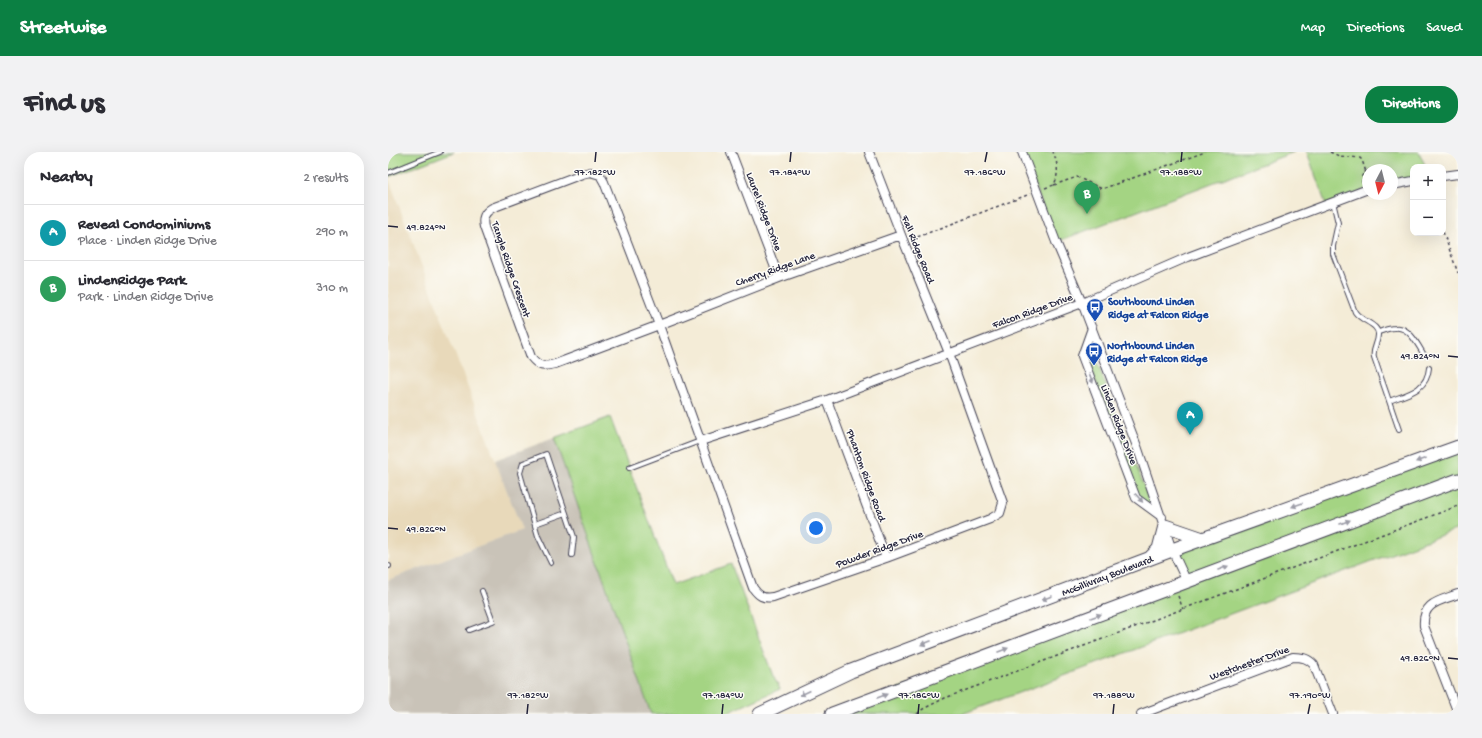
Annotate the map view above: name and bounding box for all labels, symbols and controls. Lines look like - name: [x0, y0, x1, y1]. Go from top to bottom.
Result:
- text: Streetwise: [20, 17, 106, 40]
- text: Map: [1301, 20, 1325, 37]
- text: Directions: [1347, 20, 1404, 37]
- text: Saved: [1426, 20, 1462, 37]
- button: Directions: [1365, 86, 1458, 123]
- text: Find us: [24, 88, 104, 121]
- north arrow: [1362, 164, 1398, 200]
- map controls: [1410, 164, 1446, 236]
- button: +: [1410, 164, 1446, 200]
- text: 97.182°W: [574, 167, 616, 179]
- text: 97.184°W: [769, 167, 811, 179]
- text: 97.186°W: [964, 167, 1006, 179]
- text: 97.188°W: [1159, 167, 1202, 179]
- text: Nearby: [40, 168, 93, 188]
- text: 2 results: [303, 171, 348, 186]
- street label: Laurel Ridge Drive: [743, 171, 784, 253]
- pin: B: [1074, 181, 1100, 214]
- button: −: [1410, 200, 1446, 236]
- street label: Fall Ridge Road: [898, 213, 937, 287]
- text: Reveal Condominiums: [78, 216, 210, 234]
- street label: Tangle Ridge Crescent: [488, 219, 533, 320]
- text: 49.824°N: [406, 222, 446, 234]
- text: A: [49, 225, 57, 240]
- text: 290 m: [315, 225, 348, 240]
- text: Place · Linden Ridge Drive: [78, 234, 217, 249]
- street label: Cherry Ridge Lane: [734, 250, 817, 290]
- text: LindenRidge Park: [78, 272, 186, 290]
- text: B: [50, 281, 56, 296]
- text: 310 m: [316, 281, 348, 296]
- text: Park · Linden Ridge Drive: [78, 290, 213, 305]
- street label: Falcon Ridge Drive: [990, 292, 1075, 332]
- place label: Southbound Linden Ridge at Falcon Ridge: [1107, 296, 1210, 323]
- bus stop icon: Southbound Linden Ridge at Falcon Ridge: [1085, 297, 1105, 322]
- place label: Northbound Linden Ridge at Falcon Ridge: [1106, 340, 1209, 367]
- bus stop icon: Northbound Linden Ridge at Falcon Ridge: [1084, 341, 1104, 366]
- text: 49.824°N: [1400, 351, 1440, 363]
- one-way arrow: [1088, 373, 1094, 385]
- street label: Linden Ridge Drive: [1097, 383, 1139, 467]
- pin: A: [1177, 402, 1203, 435]
- street label: Phantom Ridge Road: [843, 427, 888, 525]
- one-way arrow: [1415, 457, 1427, 463]
- one-way arrow: [1134, 493, 1143, 503]
- one-way arrow: [1291, 502, 1303, 508]
- your location: [806, 518, 826, 538]
- one-way arrow: [1339, 519, 1351, 525]
- text: 49.826°N: [406, 524, 446, 536]
- street label: Powder Ridge Drive: [833, 528, 925, 572]
- street label: McGillivray Boulevard: [1060, 553, 1156, 600]
- one-way arrow: [1218, 565, 1230, 571]
- one-way arrow: [1041, 595, 1053, 601]
- one-way arrow: [1091, 612, 1103, 618]
- one-way arrow: [919, 641, 931, 647]
- street label: Westchester Drive: [1208, 644, 1291, 684]
- one-way arrow: [998, 647, 1010, 653]
- text: 49.826°N: [1400, 653, 1440, 665]
- text: 97.182°W: [507, 690, 549, 702]
- text: 97.184°W: [702, 690, 744, 702]
- one-way arrow: [800, 690, 811, 696]
- text: 97.186°W: [898, 690, 940, 702]
- text: 97.188°W: [1092, 690, 1135, 702]
- text: 97.190°W: [1288, 690, 1331, 702]
- one-way arrow: [876, 693, 888, 699]

